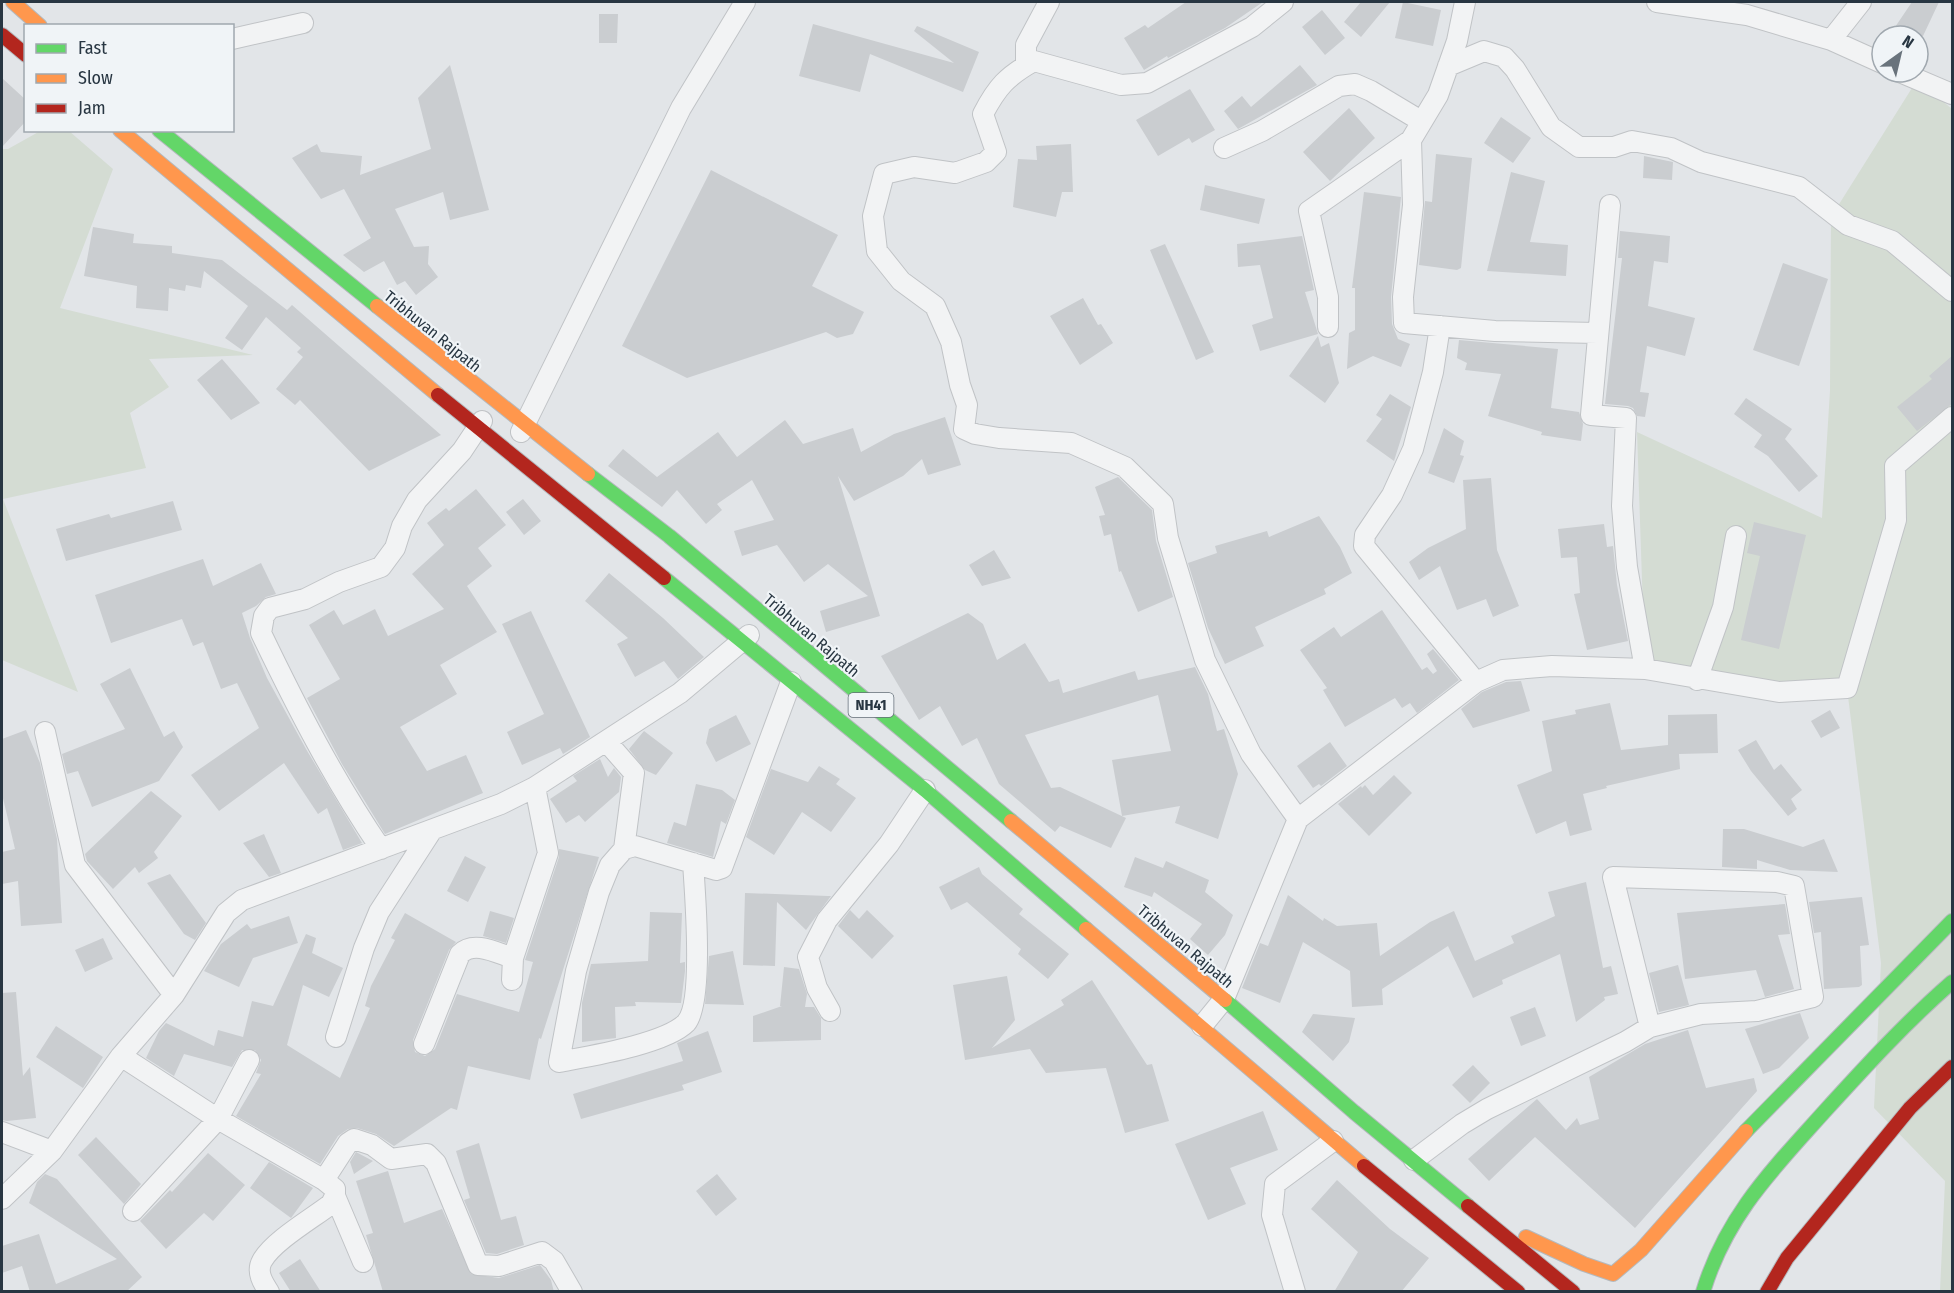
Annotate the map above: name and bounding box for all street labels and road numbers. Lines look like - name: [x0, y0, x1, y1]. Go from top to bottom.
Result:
- street label: Tribhuvan Rajpath: [380, 287, 485, 376]
- street label: Tribhuvan Rajpath: [760, 590, 863, 681]
- road number: NH41: [848, 693, 894, 717]
- street label: Tribhuvan Rajpath: [1134, 901, 1237, 992]

